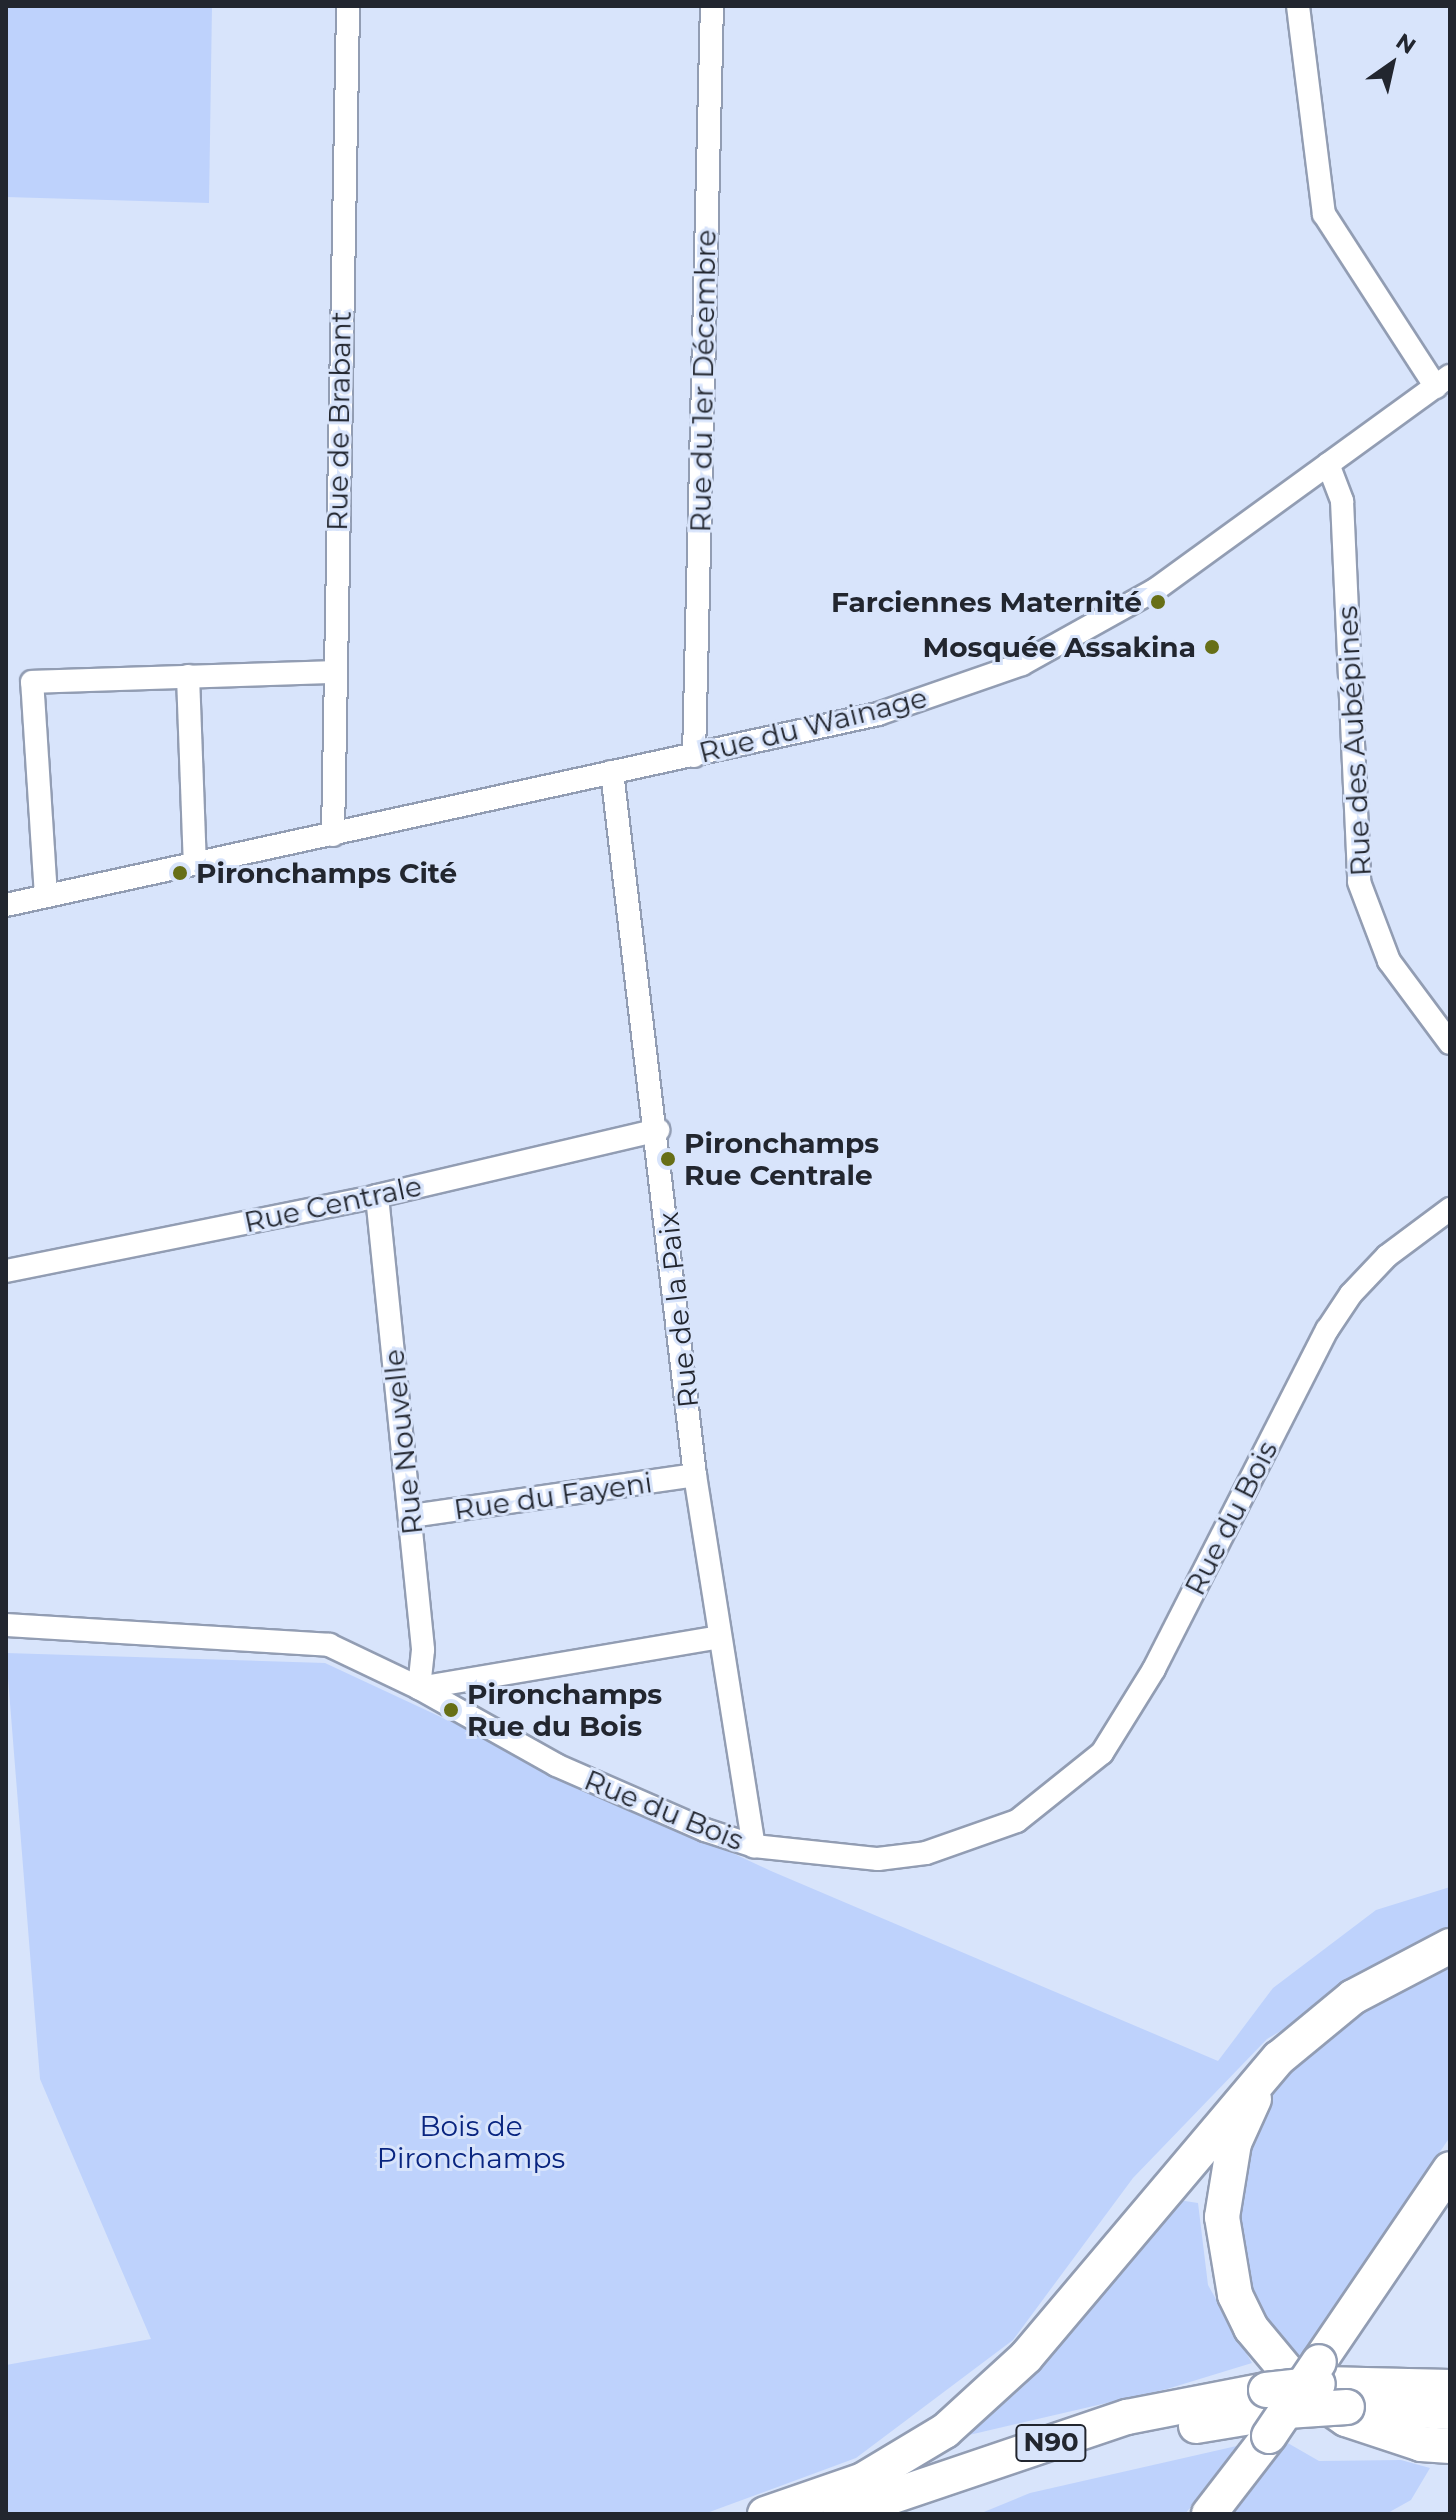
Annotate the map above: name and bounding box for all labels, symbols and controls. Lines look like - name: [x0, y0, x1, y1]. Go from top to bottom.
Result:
- north arrow: [1352, 24, 1432, 104]
- text: N: [1391, 28, 1421, 60]
- street label: Rue du 1er Décembre: [684, 229, 722, 533]
- street label: Rue de Brabant: [320, 311, 358, 531]
- place label: Farciennes Maternité: [831, 585, 1142, 619]
- marker: Farciennes Maternité: [1149, 593, 1167, 611]
- street label: Rue des Aubépines: [1330, 605, 1378, 877]
- place label: Mosquée Assakina: [923, 630, 1196, 664]
- marker: Mosquée Assakina: [1203, 638, 1221, 656]
- street label: Rue du Wainage: [696, 680, 930, 770]
- place label: Pironchamps Cité: [196, 856, 457, 890]
- marker: Pironchamps Cité: [171, 864, 189, 882]
- place label: Pironchamps Rue Centrale: [684, 1126, 879, 1192]
- marker: Pironchamps Rue Centrale: [659, 1150, 677, 1168]
- street label: Rue Centrale: [241, 1169, 425, 1239]
- street label: Rue de la Paix: [651, 1210, 705, 1410]
- street label: Rue Nouvelle: [377, 1348, 429, 1536]
- street label: Rue du Bois: [1178, 1435, 1284, 1601]
- street label: Rue du Fayeni: [452, 1465, 654, 1527]
- place label: Pironchamps Rue du Bois: [467, 1677, 662, 1743]
- marker: Pironchamps Rue du Bois: [442, 1701, 460, 1719]
- street label: Rue du Bois: [580, 1763, 748, 1857]
- park label: Bois de Pironchamps: [377, 2109, 565, 2175]
- road number: N90: [1015, 2421, 1087, 2465]

